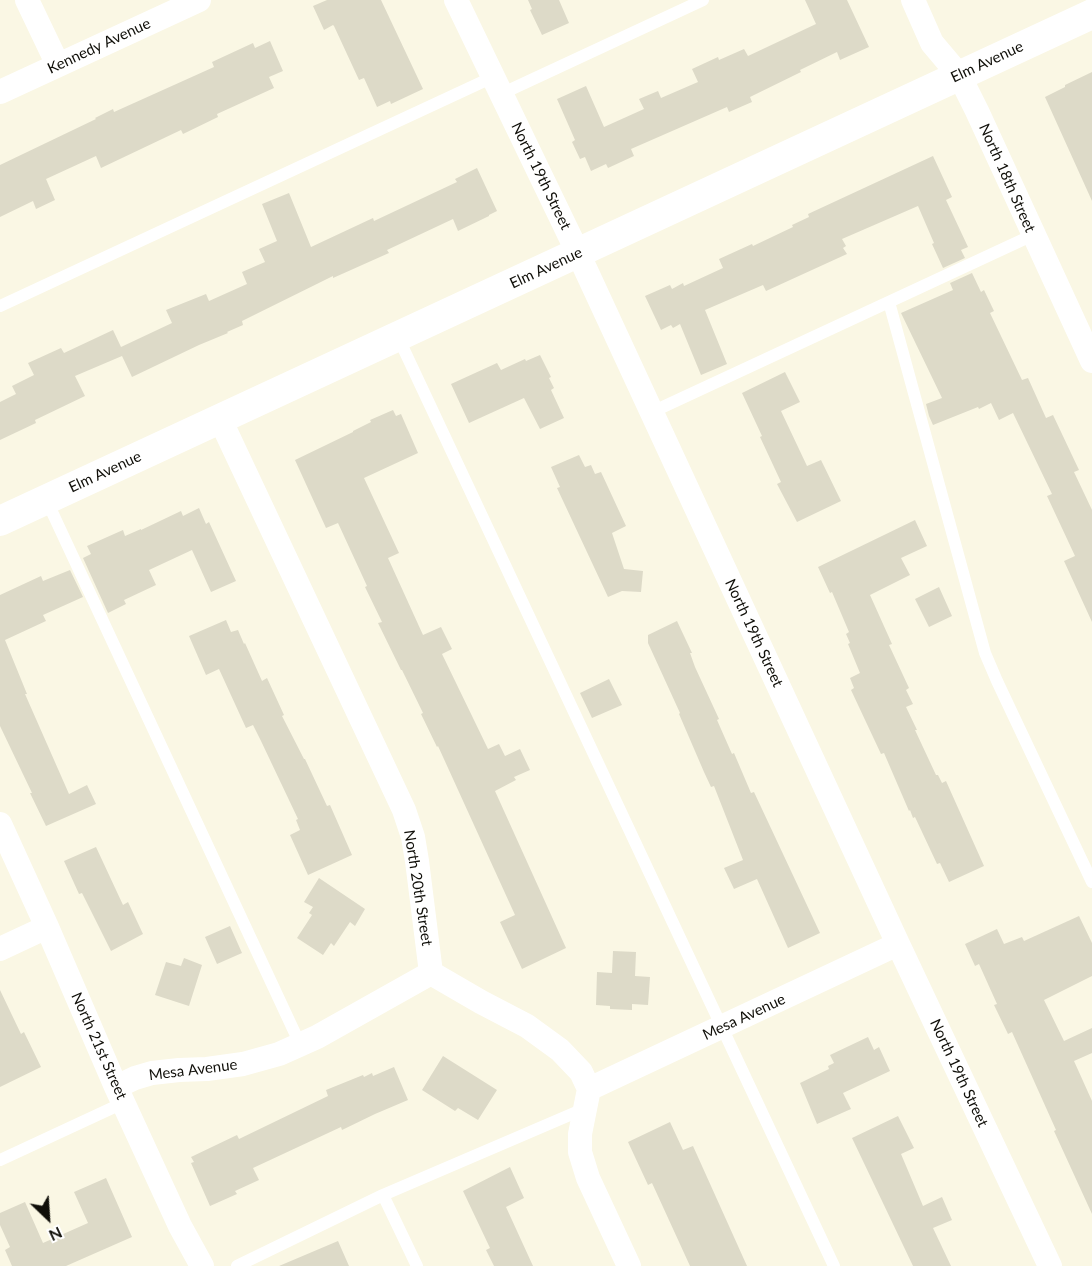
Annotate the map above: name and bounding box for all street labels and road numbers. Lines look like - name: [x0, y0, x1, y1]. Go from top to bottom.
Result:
- street label: Kennedy Avenue: [45, 14, 153, 78]
- street label: Elm Avenue: [948, 37, 1026, 87]
- street label: North 19th Street: [507, 119, 575, 233]
- street label: North 18th Street: [975, 121, 1039, 235]
- street label: Elm Avenue: [507, 243, 585, 293]
- street label: Elm Avenue: [66, 447, 144, 497]
- street label: North 19th Street: [721, 576, 787, 690]
- street label: North 20th Street: [400, 829, 436, 947]
- street label: North 21st Street: [67, 990, 131, 1102]
- street label: Mesa Avenue: [700, 990, 788, 1044]
- street label: North 19th Street: [926, 1016, 992, 1130]
- street label: Mesa Avenue: [148, 1056, 238, 1084]

